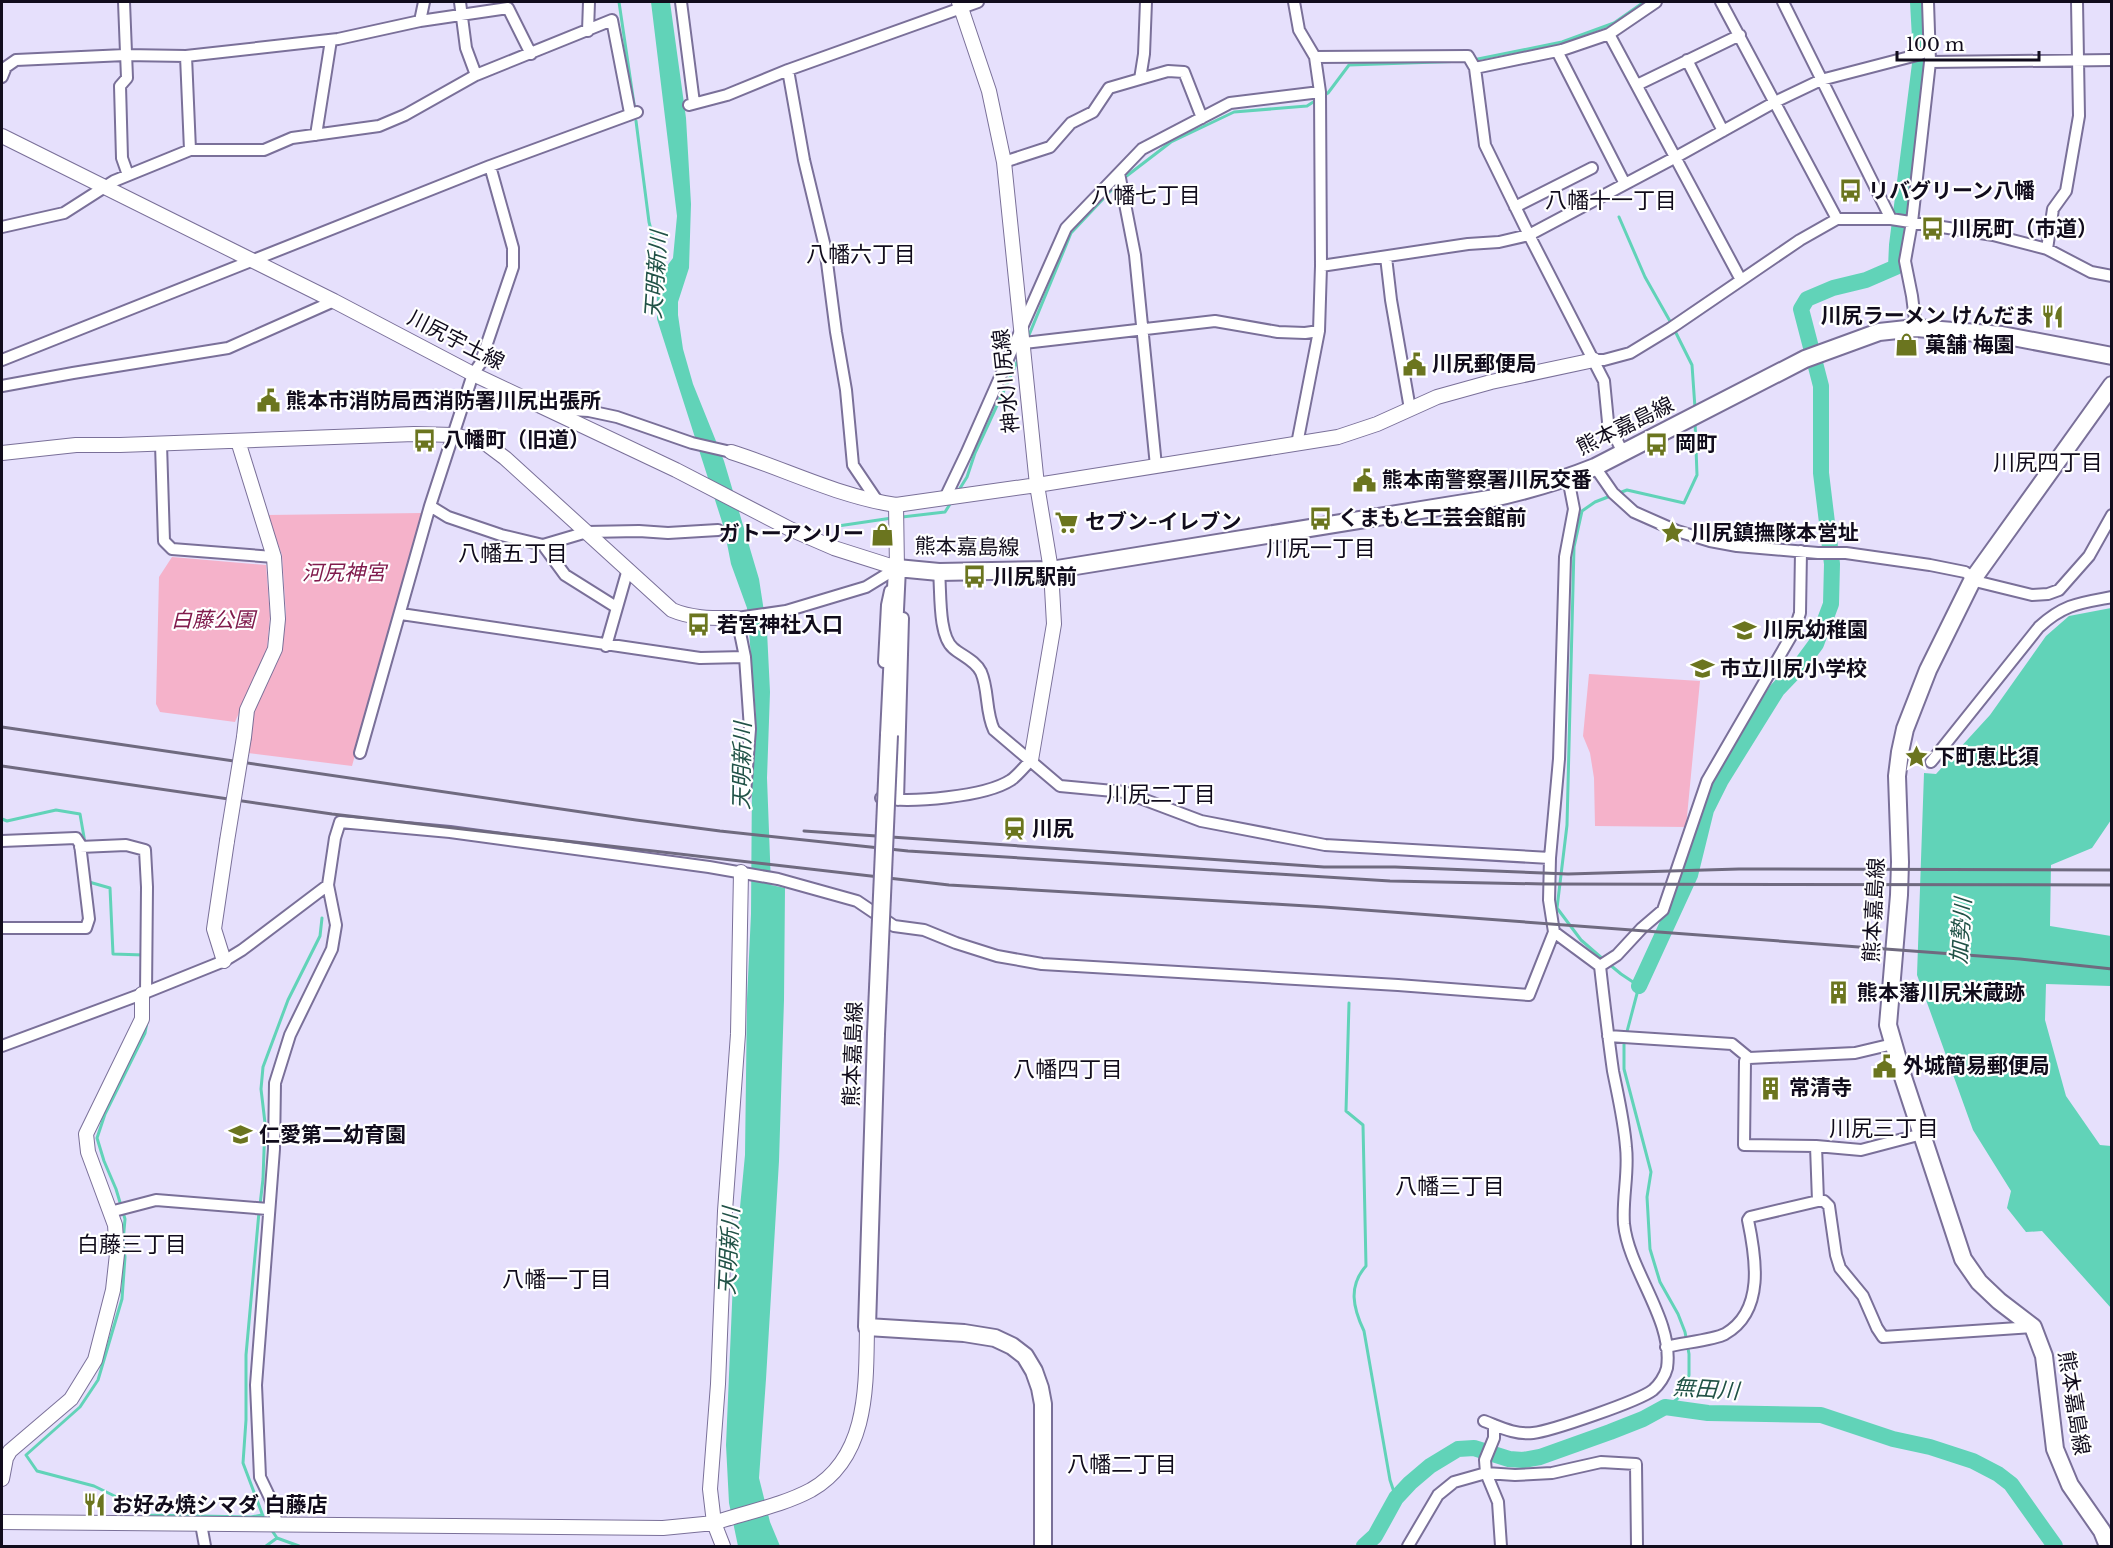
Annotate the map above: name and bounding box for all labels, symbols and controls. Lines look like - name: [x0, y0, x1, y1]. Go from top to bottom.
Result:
- scale bar: [1897, 24, 2040, 62]
- text: 100 m: [1906, 34, 1964, 56]
- bus stop icon: リバグリーン八幡: [1837, 178, 1863, 204]
- place label: リバグリーン八幡: [1868, 178, 2035, 204]
- district label: 八幡七丁目: [1091, 182, 1201, 209]
- district label: 八幡十一丁目: [1545, 187, 1677, 214]
- bus stop icon: 川尻町（市道）: [1920, 216, 1946, 242]
- place label: 川尻町（市道）: [1951, 216, 2098, 242]
- water label: 天明新川: [639, 228, 673, 320]
- district label: 八幡六丁目: [806, 241, 916, 268]
- place label: 川尻ラーメン けんだま: [1821, 303, 2035, 329]
- restaurant icon: 川尻ラーメン けんだま: [2040, 303, 2066, 329]
- street label: 川尻宇土線: [403, 305, 509, 375]
- street label: 神水川尻線: [988, 327, 1024, 435]
- shop icon: 菓舗 梅園: [1894, 332, 1920, 358]
- place label: 菓舗 梅園: [1925, 332, 2015, 358]
- public building icon: 川尻郵便局: [1401, 351, 1427, 377]
- place label: 川尻郵便局: [1432, 351, 1537, 377]
- public building icon: 熊本市消防局西消防署川尻出張所: [255, 388, 281, 414]
- place label: 熊本市消防局西消防署川尻出張所: [286, 388, 601, 414]
- street label: 熊本嘉島線: [1572, 391, 1678, 461]
- bus stop icon: 八幡町（旧道）: [412, 427, 438, 453]
- place label: 八幡町（旧道）: [443, 427, 590, 453]
- bus stop icon: 岡町: [1644, 431, 1670, 457]
- place label: 岡町: [1675, 431, 1717, 457]
- district label: 川尻四丁目: [1993, 449, 2103, 476]
- public building icon: 熊本南警察署川尻交番: [1351, 467, 1377, 493]
- place label: 熊本南警察署川尻交番: [1382, 467, 1592, 493]
- bus stop icon: くまもと工芸会館前: [1307, 505, 1333, 531]
- place label: くまもと工芸会館前: [1338, 505, 1527, 531]
- supermarket icon: セブン-イレブン: [1054, 509, 1080, 535]
- place label: セブン-イレブン: [1085, 509, 1242, 535]
- place icon: 川尻鎮撫隊本営址: [1660, 520, 1686, 546]
- place label: 川尻鎮撫隊本営址: [1691, 520, 1859, 546]
- place label: ガトーアンリー: [719, 521, 864, 547]
- shop icon: ガトーアンリー: [869, 521, 895, 547]
- street label: 熊本嘉島線: [914, 533, 1020, 561]
- district label: 川尻一丁目: [1266, 535, 1376, 562]
- district label: 八幡五丁目: [458, 540, 568, 567]
- park label: 河尻神宮: [302, 560, 389, 586]
- bus stop icon: 川尻駅前: [962, 564, 988, 590]
- place label: 川尻駅前: [993, 564, 1077, 590]
- park label: 白藤公園: [171, 607, 258, 633]
- bus stop icon: 若宮神社入口: [686, 612, 712, 638]
- place label: 若宮神社入口: [717, 612, 843, 638]
- school or university icon: 川尻幼稚園: [1732, 617, 1758, 643]
- place label: 川尻幼稚園: [1763, 617, 1868, 643]
- school or university icon: 市立川尻小学校: [1689, 656, 1715, 682]
- place label: 市立川尻小学校: [1720, 656, 1867, 682]
- water label: 天明新川: [728, 720, 756, 810]
- place icon: 下町恵比須: [1903, 744, 1929, 770]
- place label: 下町恵比須: [1934, 744, 2039, 770]
- district label: 川尻二丁目: [1106, 781, 1216, 808]
- station icon: 川尻: [1001, 816, 1027, 842]
- place label: 川尻: [1032, 816, 1074, 842]
- street label: 熊本嘉島線: [1858, 857, 1890, 963]
- water label: 加勢川: [1945, 895, 1977, 965]
- building icon: 熊本藩川尻米蔵跡: [1826, 980, 1852, 1006]
- place label: 熊本藩川尻米蔵跡: [1857, 980, 2025, 1006]
- street label: 熊本嘉島線: [838, 1001, 868, 1107]
- public building icon: 外城簡易郵便局: [1872, 1053, 1898, 1079]
- place label: 外城簡易郵便局: [1903, 1053, 2050, 1079]
- district label: 八幡四丁目: [1013, 1056, 1123, 1083]
- building icon: 常清寺: [1758, 1075, 1784, 1101]
- place label: 常清寺: [1789, 1075, 1852, 1101]
- district label: 川尻三丁目: [1829, 1115, 1939, 1142]
- school or university icon: 仁愛第二幼育園: [228, 1122, 254, 1148]
- place label: 仁愛第二幼育園: [259, 1122, 406, 1148]
- district label: 八幡三丁目: [1395, 1173, 1505, 1200]
- water label: 天明新川: [713, 1204, 745, 1296]
- district label: 白藤三丁目: [77, 1231, 187, 1258]
- district label: 八幡一丁目: [502, 1266, 612, 1293]
- street label: 熊本嘉島線: [2053, 1349, 2095, 1457]
- water label: 無田川: [1672, 1373, 1742, 1405]
- district label: 八幡二丁目: [1067, 1451, 1177, 1478]
- restaurant icon: お好み焼シマダ 白藤店: [81, 1492, 107, 1518]
- place label: お好み焼シマダ 白藤店: [112, 1492, 328, 1518]

